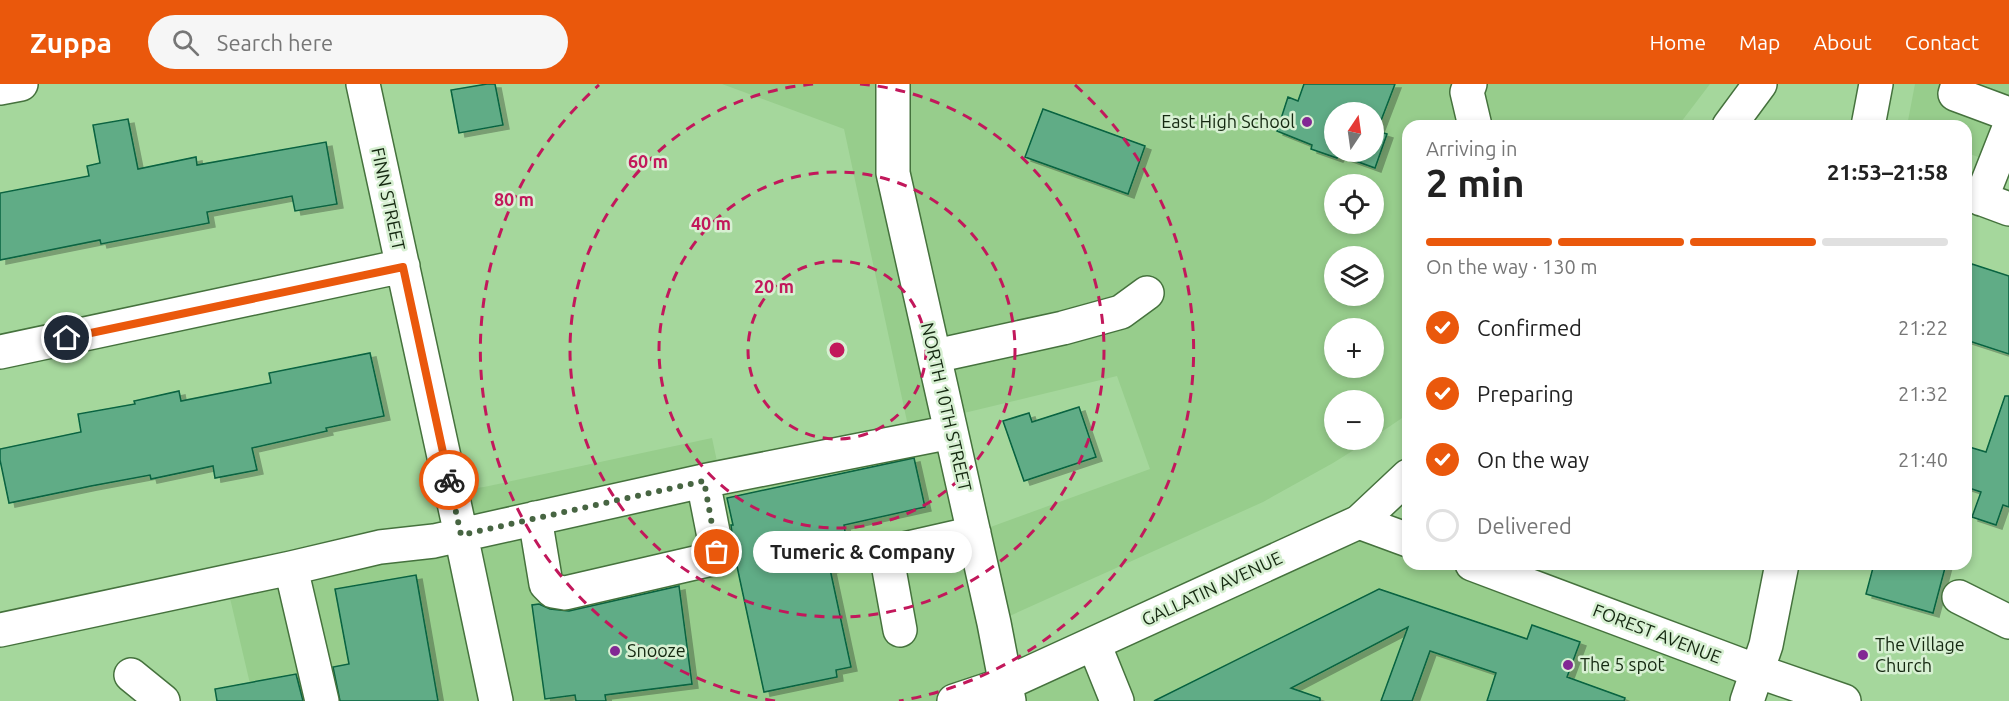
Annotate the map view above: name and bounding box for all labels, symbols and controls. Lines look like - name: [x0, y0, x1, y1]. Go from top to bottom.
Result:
- search box: [148, 15, 568, 69]
- icon: search: [169, 26, 202, 59]
- text: Zuppa: [30, 27, 112, 58]
- text: Search here: [217, 30, 333, 55]
- text: Home: [1649, 30, 1706, 54]
- text: Map: [1739, 30, 1780, 54]
- text: About: [1813, 30, 1872, 54]
- text: Contact: [1905, 30, 1979, 54]
- north arrow: [1324, 102, 1384, 162]
- map controls: [1324, 102, 1384, 450]
- place label: East High School: [1161, 111, 1295, 131]
- marker: East High School: [1300, 115, 1314, 129]
- text: Arriving in: [1426, 137, 1517, 160]
- street label: FINN STREET: [368, 145, 410, 252]
- text: 60 m: [628, 151, 668, 171]
- text: 21:53–21:58: [1827, 159, 1948, 184]
- text: 2 min: [1426, 161, 1525, 204]
- button: locate: [1324, 174, 1384, 234]
- text: 80 m: [494, 189, 534, 209]
- text: 40 m: [691, 213, 731, 233]
- button: layers: [1324, 246, 1384, 306]
- text: On the way · 130 m: [1426, 255, 1598, 278]
- text: 20 m: [754, 276, 794, 296]
- icon: check: [1426, 311, 1459, 344]
- pin: [41, 312, 92, 363]
- text: Confirmed: [1477, 315, 1582, 340]
- text: 21:22: [1898, 316, 1948, 339]
- button: +: [1324, 318, 1384, 378]
- street label: NORTH 10TH STREET: [918, 320, 976, 493]
- icon: home: [50, 321, 83, 354]
- centre of rings: [827, 340, 847, 360]
- icon: check: [1426, 377, 1459, 410]
- text: Preparing: [1477, 381, 1574, 406]
- text: 21:32: [1898, 382, 1948, 405]
- button: −: [1324, 390, 1384, 450]
- icon: check: [1426, 443, 1459, 476]
- text: On the way: [1477, 447, 1589, 472]
- text: 21:40: [1898, 448, 1948, 471]
- courier: [419, 450, 479, 510]
- icon: bike: [433, 464, 466, 497]
- text: Delivered: [1477, 513, 1572, 538]
- pin: [691, 526, 742, 577]
- callout: Tumeric & Company: [753, 531, 972, 573]
- icon: bag: [700, 535, 733, 568]
- text: Tumeric & Company: [770, 540, 955, 563]
- street label: GALLATIN AVENUE: [1138, 547, 1285, 629]
- street label: FOREST AVENUE: [1590, 599, 1724, 667]
- place label: The Village Church: [1875, 634, 1965, 675]
- place label: Snooze: [627, 640, 686, 660]
- marker: Snooze: [608, 644, 622, 658]
- marker: The Village Church: [1856, 648, 1870, 662]
- place label: The 5 spot: [1580, 654, 1665, 674]
- marker: The 5 spot: [1561, 658, 1575, 672]

